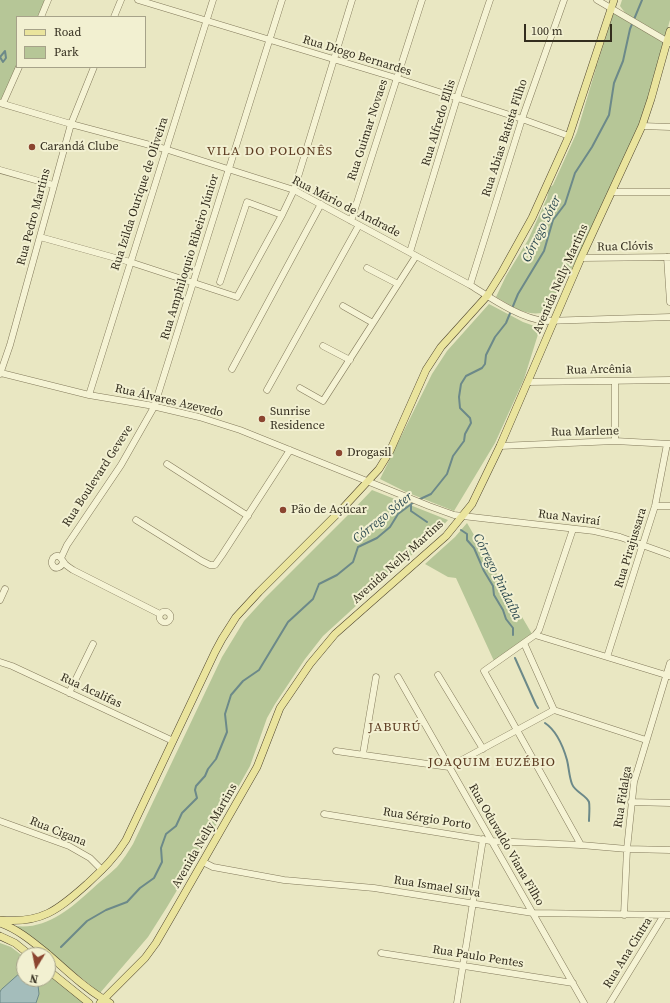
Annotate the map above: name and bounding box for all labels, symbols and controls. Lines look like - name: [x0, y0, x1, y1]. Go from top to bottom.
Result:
- legend: [16, 16, 146, 68]
- scale bar: [526, 16, 614, 42]
- text: 100 m: [531, 23, 563, 39]
- text: Road: [54, 24, 81, 40]
- street label: Rua Diogo Bernardes: [301, 33, 413, 79]
- text: Park: [54, 44, 79, 60]
- street label: Rua Abias Batista Filho: [479, 77, 531, 199]
- street label: Rua Guimar Novaes: [345, 78, 391, 182]
- street label: Rua Alfredo Ellis: [419, 78, 459, 168]
- street label: Rua Izilda Ourique de Oliveira: [108, 115, 172, 273]
- place label: Carandá Clube: [40, 140, 119, 154]
- marker: Carandá Clube: [27, 142, 37, 152]
- district label: VILA DO POLONÊS: [207, 144, 333, 160]
- street label: Rua Pedro Martins: [14, 167, 54, 267]
- street label: Rua Amphiloquio Ribeiro Júnior: [158, 172, 222, 342]
- street label: Rua Mário de Andrade: [289, 173, 403, 241]
- water label: Córrego Sóter: [519, 193, 565, 265]
- street label: Avenida Nelly Martins: [530, 222, 592, 336]
- street label: Rua Clóvis: [597, 239, 653, 255]
- street label: Rua Arcênia: [566, 362, 632, 378]
- street label: Rua Álvares Azevedo: [113, 382, 225, 420]
- place label: Sunrise Residence: [270, 405, 325, 433]
- marker: Sunrise Residence: [257, 414, 267, 424]
- street label: Rua Boulevard Geveve: [60, 422, 136, 530]
- street label: Rua Marlene: [551, 424, 619, 440]
- place label: Drogasil: [347, 446, 392, 460]
- marker: Drogasil: [334, 448, 344, 458]
- water label: Córrego Sóter: [350, 489, 416, 547]
- place label: Pão de Açúcar: [291, 503, 367, 517]
- marker: Pão de Açúcar: [278, 505, 288, 515]
- street label: Rua Pirajussara: [612, 506, 650, 590]
- street label: Rua Naviraí: [537, 507, 601, 529]
- street label: Avenida Nelly Martins: [349, 517, 447, 607]
- water label: Córrego Pindaíba: [469, 531, 525, 623]
- street label: Rua Acalifas: [58, 671, 124, 711]
- district label: JABURÚ: [368, 720, 422, 736]
- district label: JOAQUIM EUZÉBIO: [428, 755, 556, 771]
- street label: Rua Fidalga: [611, 765, 635, 829]
- street label: Avenida Nelly Martins: [169, 781, 241, 891]
- street label: Rua Oduvaldo Viana Filho: [465, 781, 547, 909]
- street label: Rua Sérgio Porto: [382, 805, 472, 833]
- street label: Rua Cigana: [27, 814, 89, 850]
- street label: Rua Ismael Silva: [393, 873, 481, 901]
- street label: Rua Ana Cintra: [600, 915, 656, 991]
- street label: Rua Paulo Pentes: [431, 943, 525, 971]
- north arrow: [16, 947, 56, 987]
- text: N: [29, 970, 39, 986]

